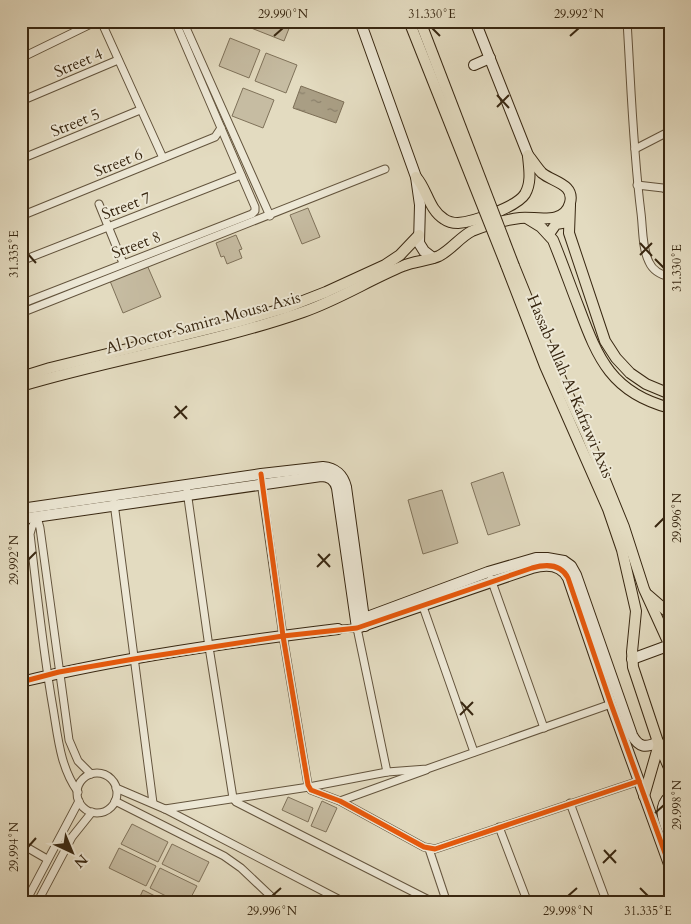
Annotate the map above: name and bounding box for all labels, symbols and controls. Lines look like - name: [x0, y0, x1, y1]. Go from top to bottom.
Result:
- text: 29.990°N: [258, 6, 309, 22]
- text: 31.330°E: [408, 6, 456, 22]
- text: 29.992°N: [554, 6, 605, 22]
- street label: Street 4: [51, 43, 106, 83]
- street label: Street 5: [48, 103, 103, 143]
- street label: Street 6: [91, 143, 146, 183]
- street label: Street 7: [99, 187, 154, 225]
- street label: Street 8: [109, 226, 164, 264]
- text: 31.335°E: [6, 230, 22, 278]
- text: 31.330°E: [669, 244, 685, 292]
- street label: Al Doctor Samira Mousa Axis: [103, 286, 303, 360]
- street label: Hassab Allah Al Kafrawi Axis: [521, 291, 619, 482]
- text: 29.996°N: [669, 492, 685, 543]
- text: 29.992°N: [6, 534, 22, 585]
- text: 29.998°N: [669, 779, 685, 830]
- text: 29.994°N: [6, 821, 22, 872]
- north arrow: [48, 826, 98, 876]
- text: N: [70, 850, 92, 872]
- text: 29.996°N: [247, 903, 298, 919]
- text: 29.998°N: [543, 903, 594, 919]
- text: 31.335°E: [624, 903, 672, 919]

